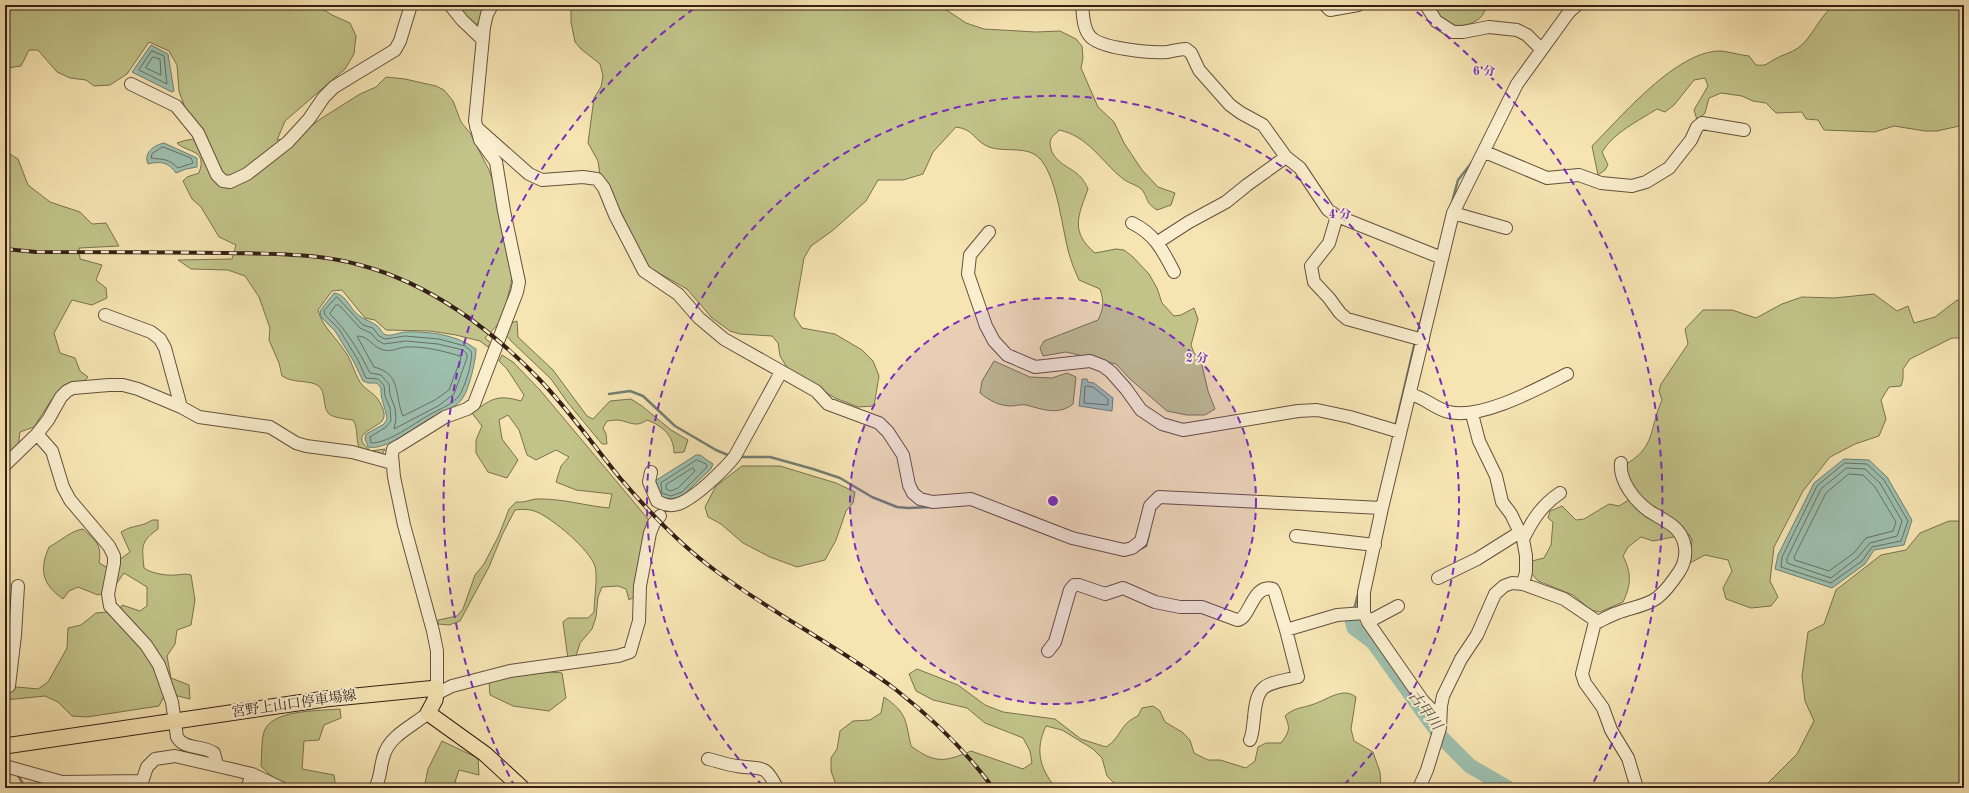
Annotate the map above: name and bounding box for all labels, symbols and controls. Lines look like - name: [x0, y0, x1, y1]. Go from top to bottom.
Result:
- text: 6 分: [1473, 64, 1495, 78]
- text: 4 分: [1329, 207, 1351, 221]
- text: 2 分: [1186, 351, 1208, 365]
- centre of rings: [1046, 494, 1060, 508]
- street label: 宮野上山口停車場線: [230, 687, 357, 720]
- water label: 古甲川: [1404, 687, 1446, 735]

